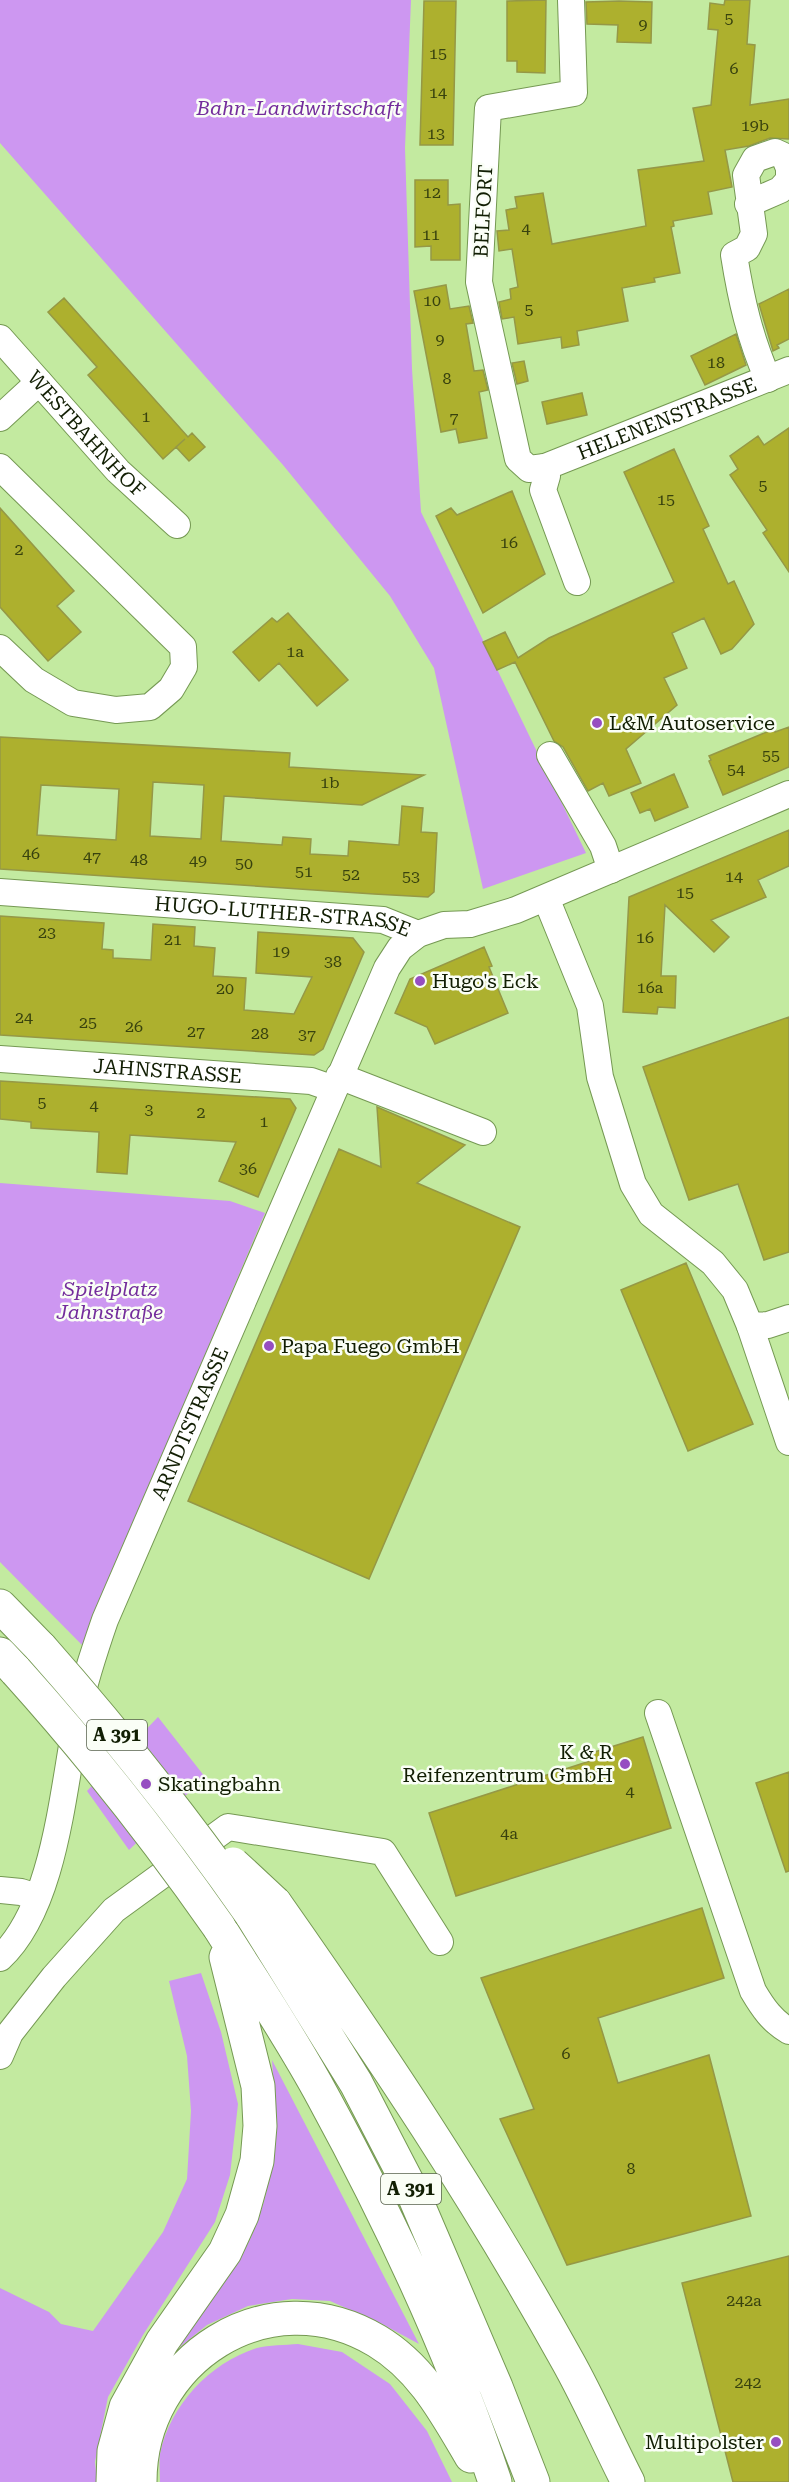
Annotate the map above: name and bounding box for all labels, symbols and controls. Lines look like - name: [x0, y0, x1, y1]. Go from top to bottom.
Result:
- house number: 5: [725, 9, 734, 28]
- house number: 9: [639, 15, 648, 34]
- house number: 15: [429, 44, 447, 63]
- house number: 6: [730, 59, 739, 78]
- house number: 14: [429, 83, 447, 102]
- park label: Bahn-Landwirtschaft: [196, 96, 402, 120]
- house number: 19b: [741, 116, 769, 135]
- house number: 13: [427, 124, 445, 143]
- street label: BELFORT: [469, 164, 497, 258]
- house number: 12: [423, 183, 441, 202]
- house number: 4: [522, 219, 531, 238]
- house number: 11: [422, 225, 440, 244]
- house number: 10: [423, 291, 441, 310]
- house number: 5: [525, 300, 534, 319]
- house number: 9: [436, 330, 445, 349]
- house number: 18: [707, 353, 725, 372]
- street label: WESTBAHNHOF: [22, 365, 150, 502]
- house number: 8: [443, 369, 452, 388]
- street label: HELENENSTRASSE: [574, 372, 760, 465]
- house number: 1: [142, 407, 151, 426]
- house number: 7: [450, 408, 459, 427]
- house number: 5: [759, 476, 768, 495]
- house number: 15: [657, 490, 675, 509]
- house number: 16: [500, 533, 518, 552]
- house number: 2: [15, 540, 24, 559]
- house number: 1a: [286, 642, 304, 661]
- place label: L&M Autoservice: [609, 711, 775, 735]
- marker: L&M Autoservice: [590, 716, 604, 730]
- house number: 55: [762, 746, 780, 765]
- house number: 54: [727, 760, 745, 779]
- house number: 1b: [320, 773, 340, 792]
- house number: 46: [22, 844, 40, 863]
- house number: 47: [83, 847, 101, 866]
- house number: 48: [130, 850, 148, 869]
- house number: 49: [189, 851, 207, 870]
- house number: 50: [235, 854, 253, 873]
- house number: 51: [295, 862, 313, 881]
- house number: 52: [342, 865, 360, 884]
- house number: 53: [402, 867, 420, 886]
- house number: 14: [725, 867, 743, 886]
- house number: 15: [676, 883, 694, 902]
- street label: HUGO-LUTHER-STRASSE: [154, 891, 414, 942]
- house number: 23: [38, 923, 56, 942]
- house number: 16: [636, 928, 654, 947]
- house number: 21: [164, 930, 182, 949]
- house number: 19: [272, 942, 290, 961]
- house number: 38: [324, 952, 342, 971]
- place label: Hugo's Eck: [432, 969, 539, 993]
- marker: Hugo's Eck: [413, 974, 427, 988]
- house number: 16a: [637, 978, 664, 997]
- house number: 20: [216, 979, 234, 998]
- house number: 24: [15, 1008, 33, 1027]
- house number: 25: [79, 1013, 97, 1032]
- house number: 26: [125, 1017, 143, 1036]
- house number: 27: [187, 1022, 205, 1041]
- house number: 28: [251, 1024, 269, 1043]
- house number: 37: [298, 1025, 316, 1044]
- street label: JAHNSTRASSE: [92, 1054, 243, 1088]
- house number: 5: [38, 1093, 47, 1112]
- house number: 4: [90, 1096, 99, 1115]
- house number: 3: [145, 1100, 154, 1119]
- house number: 2: [197, 1103, 206, 1122]
- house number: 1: [260, 1112, 269, 1131]
- house number: 36: [239, 1159, 257, 1178]
- park label: Spielplatz Jahnstraße: [56, 1277, 163, 1324]
- place label: Papa Fuego GmbH: [281, 1334, 460, 1358]
- marker: Papa Fuego GmbH: [262, 1339, 276, 1353]
- street label: ARNDTSTRASSE: [146, 1344, 233, 1504]
- road number: A 391: [87, 1720, 147, 1750]
- place label: K & R Reifenzentrum GmbH: [403, 1740, 613, 1787]
- marker: K & R Reifenzentrum GmbH: [618, 1757, 632, 1771]
- place label: Skatingbahn: [158, 1772, 281, 1796]
- marker: Skatingbahn: [139, 1777, 153, 1791]
- house number: 4: [626, 1782, 635, 1801]
- house number: 4a: [500, 1824, 518, 1843]
- house number: 6: [562, 2044, 571, 2063]
- house number: 8: [627, 2159, 636, 2178]
- road number: A 391: [381, 2174, 441, 2204]
- house number: 242a: [726, 2291, 762, 2310]
- house number: 242: [735, 2373, 761, 2392]
- place label: Multipolster: [645, 2430, 764, 2454]
- marker: Multipolster: [769, 2435, 783, 2449]

